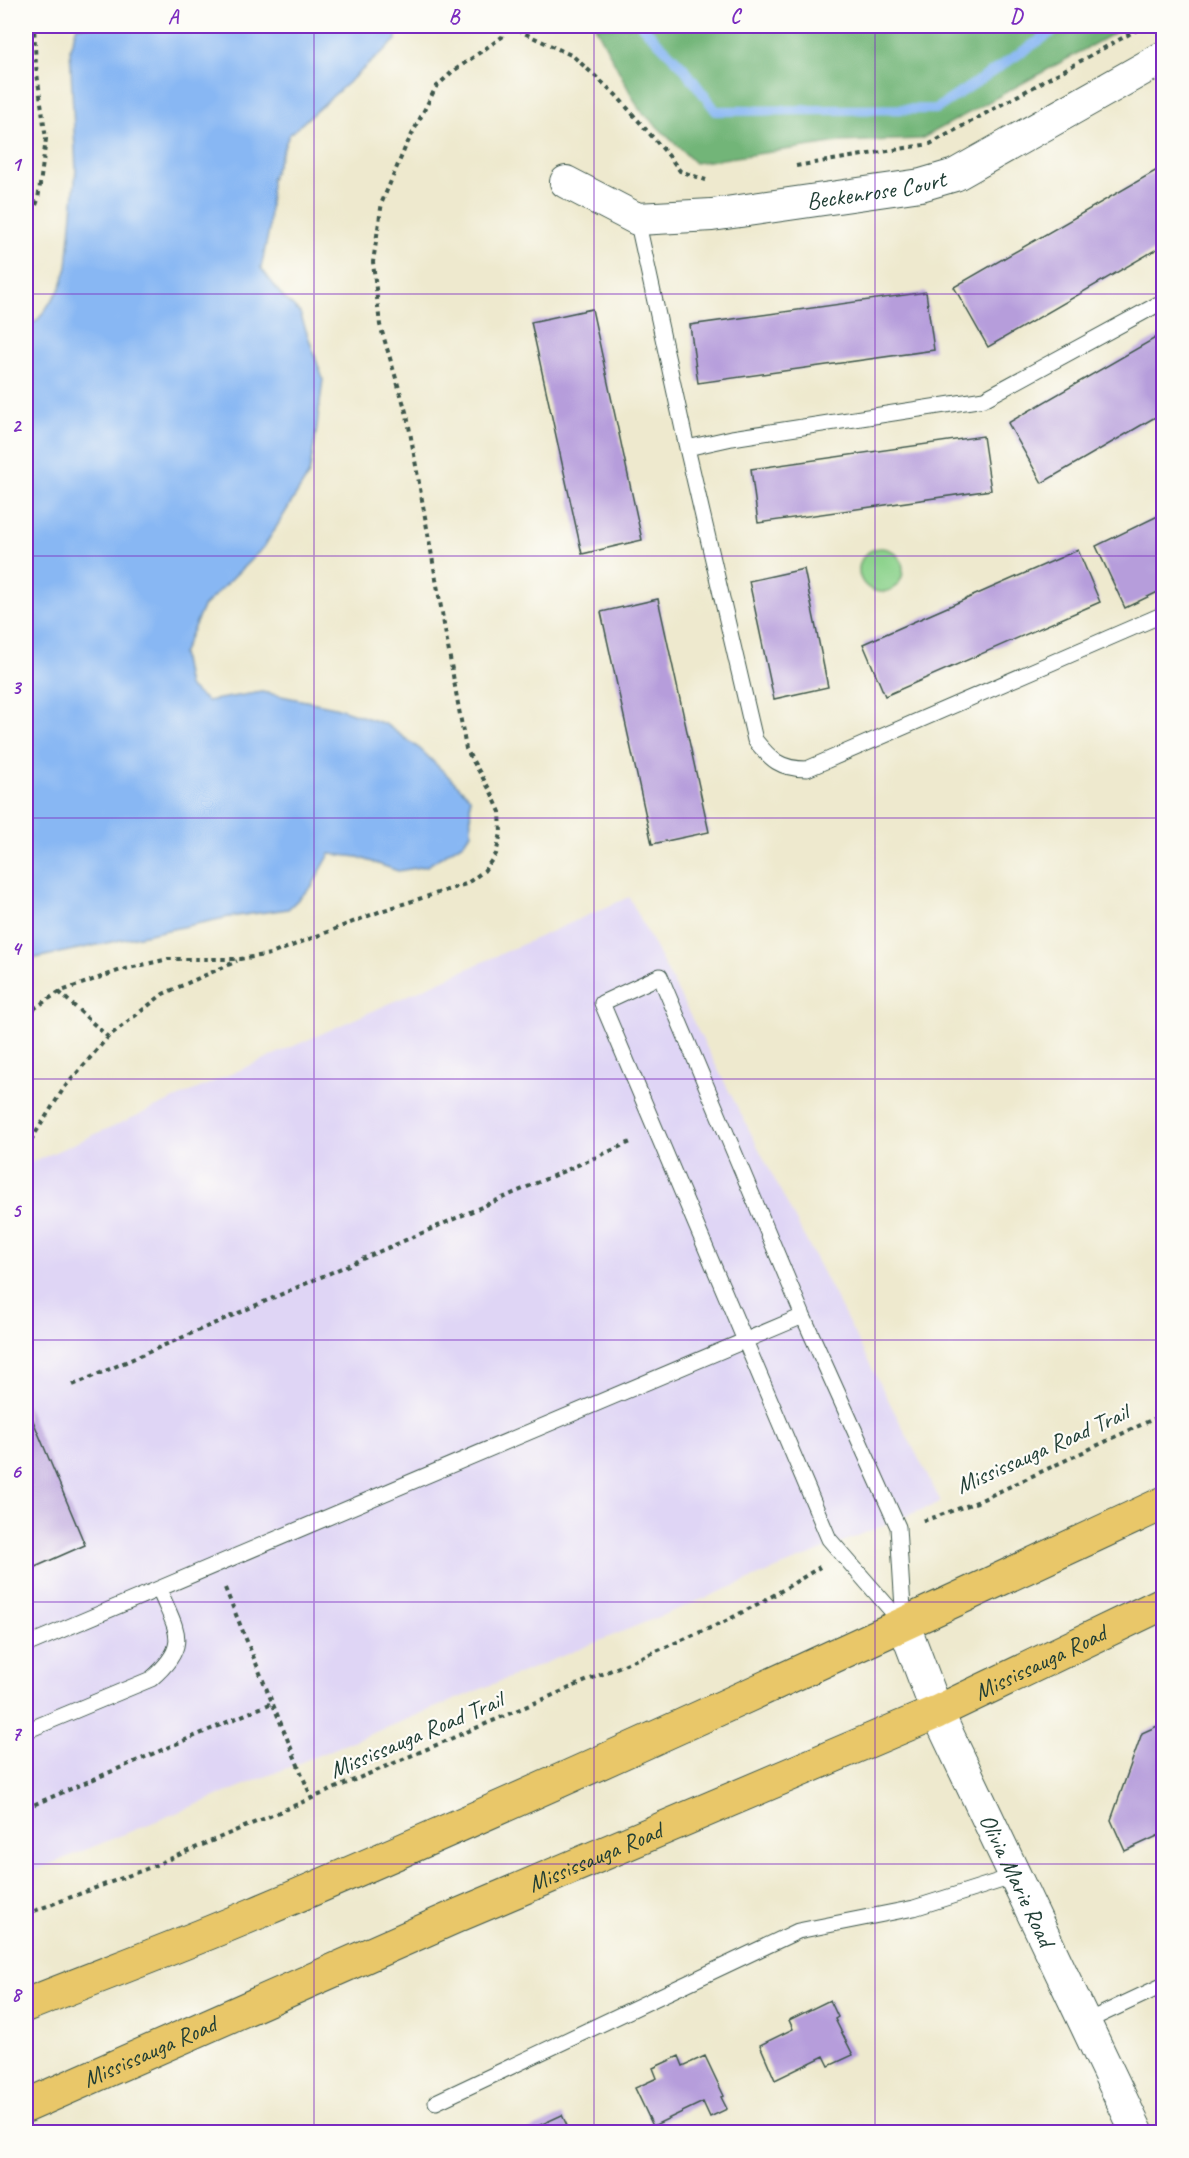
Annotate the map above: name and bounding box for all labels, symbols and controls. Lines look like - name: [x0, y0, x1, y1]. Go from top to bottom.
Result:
- text: A: [168, 4, 180, 29]
- text: B: [449, 4, 461, 29]
- text: C: [730, 4, 742, 29]
- text: D: [1010, 4, 1024, 29]
- text: 1: [12, 152, 23, 177]
- street label: Beckenrose Court: [805, 163, 951, 216]
- text: 2: [12, 413, 23, 438]
- text: 3: [12, 675, 23, 700]
- text: 4: [12, 936, 24, 961]
- text: 5: [12, 1198, 23, 1223]
- street label: Mississauga Road Trail: [951, 1396, 1136, 1500]
- text: 6: [11, 1459, 22, 1484]
- street label: Mississauga Road: [969, 1616, 1114, 1707]
- street label: Mississauga Road Trail: [325, 1683, 511, 1785]
- text: 7: [12, 1721, 23, 1746]
- street label: Olivia Marie Road: [973, 1809, 1063, 1954]
- street label: Mississauga Road: [523, 1814, 670, 1899]
- text: 8: [12, 1982, 24, 2007]
- street label: Mississauga Road: [78, 2007, 224, 2094]

